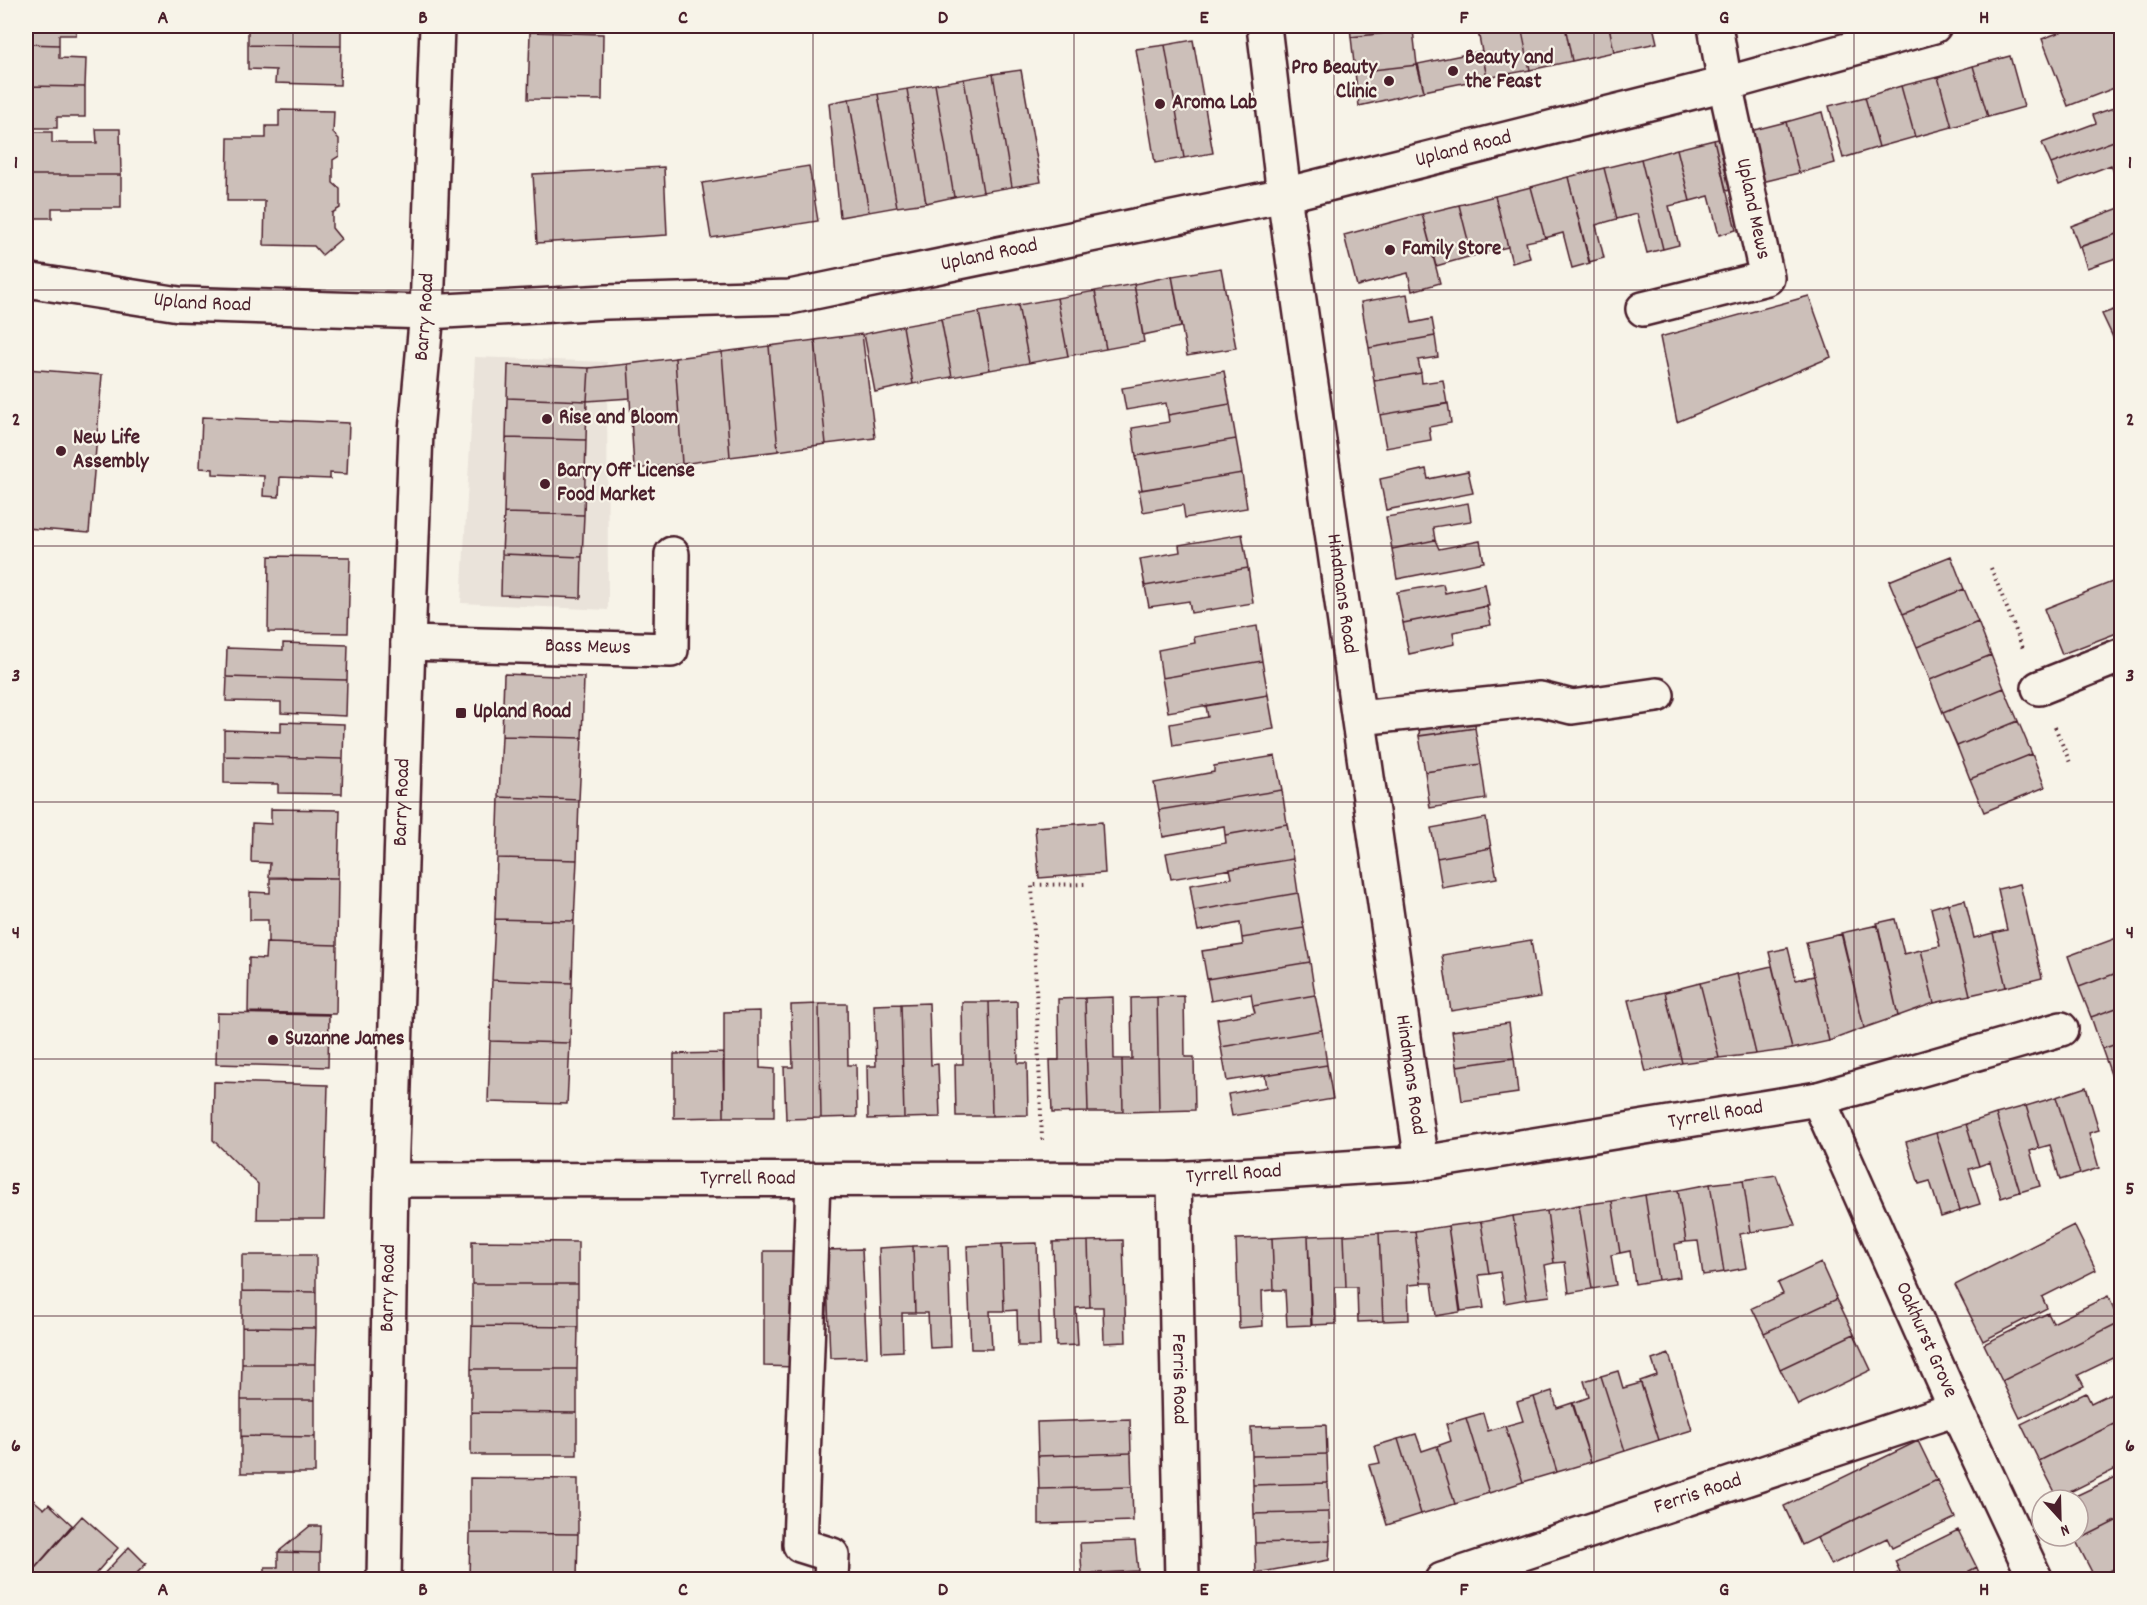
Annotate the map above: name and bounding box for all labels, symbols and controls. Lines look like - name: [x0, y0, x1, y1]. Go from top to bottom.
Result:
- text: A: [158, 5, 169, 33]
- text: B: [418, 5, 428, 33]
- text: C: [678, 5, 688, 33]
- text: D: [938, 5, 949, 33]
- text: E: [1199, 5, 1209, 33]
- text: F: [1460, 5, 1470, 33]
- text: G: [1719, 5, 1729, 33]
- text: H: [1979, 5, 1989, 33]
- place label: Beauty and the Feast: [1465, 44, 1554, 98]
- place label: Pro Beauty Clinic: [1291, 54, 1378, 108]
- marker: Beauty and the Feast: [1446, 64, 1460, 78]
- marker: Pro Beauty Clinic: [1382, 74, 1396, 88]
- place label: Aroma Lab: [1172, 89, 1257, 119]
- marker: Aroma Lab: [1153, 97, 1167, 111]
- street label: Upland Road: [1412, 123, 1515, 176]
- text: 1: [14, 150, 18, 178]
- text: 1: [2128, 150, 2132, 178]
- street label: Upland Mews: [1727, 156, 1777, 262]
- street label: Upland Road: [938, 231, 1041, 280]
- place label: Family Store: [1402, 235, 1501, 265]
- marker: Family Store: [1383, 243, 1397, 257]
- street label: Barry Road: [408, 272, 443, 362]
- street label: Upland Road: [151, 285, 252, 321]
- place label: Rise and Bloom: [559, 404, 678, 434]
- text: 2: [12, 407, 20, 435]
- text: 2: [2126, 407, 2134, 435]
- marker: Rise and Bloom: [540, 412, 554, 426]
- place label: New Life Assembly: [73, 424, 150, 478]
- marker: New Life Assembly: [54, 444, 68, 458]
- place label: Barry Off License Food Market: [557, 457, 695, 511]
- marker: Barry Off License Food Market: [538, 477, 552, 491]
- street label: Hindmans Road: [1317, 532, 1364, 656]
- street label: Bass Mews: [544, 632, 631, 664]
- text: 3: [12, 663, 20, 691]
- text: 3: [2126, 663, 2134, 691]
- place label: Upland Road: [473, 698, 571, 728]
- marker: Upland Road: [454, 706, 468, 720]
- street label: Barry Road: [387, 758, 419, 847]
- text: 4: [12, 920, 20, 948]
- text: 4: [2126, 920, 2134, 948]
- street label: Hindmans Road: [1386, 1013, 1433, 1137]
- place label: Suzanne James: [285, 1025, 405, 1055]
- marker: Suzanne James: [266, 1033, 280, 1047]
- street label: Tyrrell Road: [1666, 1093, 1765, 1138]
- street label: Tyrrell Road: [1185, 1157, 1283, 1193]
- street label: Tyrrell Road: [700, 1164, 796, 1195]
- text: 5: [11, 1176, 21, 1204]
- text: 5: [2125, 1176, 2135, 1204]
- street label: Barry Road: [373, 1244, 405, 1332]
- street label: Oakhurst Grove: [1886, 1277, 1964, 1403]
- street label: Ferris Road: [1162, 1333, 1194, 1425]
- text: 6: [11, 1433, 21, 1461]
- text: 6: [2125, 1433, 2135, 1461]
- street label: Ferris Road: [1650, 1466, 1746, 1523]
- north arrow: [2030, 1488, 2090, 1548]
- text: N: [2057, 1517, 2073, 1542]
- text: A: [158, 1577, 169, 1605]
- text: B: [418, 1577, 428, 1605]
- text: C: [678, 1577, 688, 1605]
- text: D: [938, 1577, 949, 1605]
- text: E: [1199, 1577, 1209, 1605]
- text: F: [1460, 1577, 1470, 1605]
- text: G: [1719, 1577, 1729, 1605]
- text: H: [1979, 1577, 1989, 1605]

